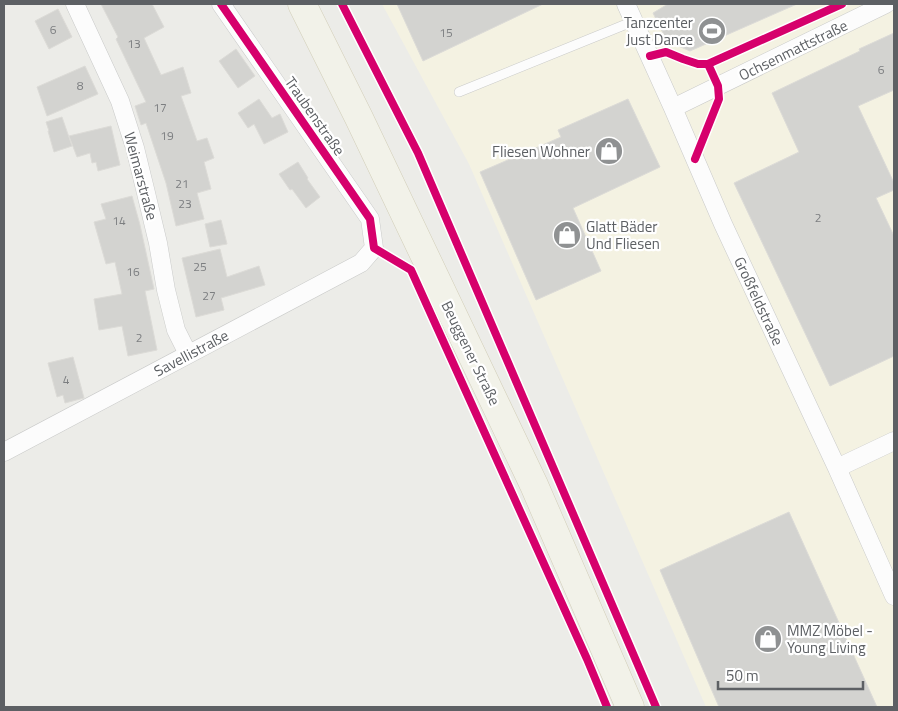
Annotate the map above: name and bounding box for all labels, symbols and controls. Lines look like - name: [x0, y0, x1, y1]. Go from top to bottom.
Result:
- place label: Tanzcenter Just Dance: [624, 11, 693, 51]
- street label: Ochsenmattstraße: [735, 14, 851, 86]
- sports icon: Tanzcenter Just Dance: [697, 16, 727, 46]
- house number: 6: [50, 20, 57, 39]
- house number: 15: [439, 23, 453, 42]
- house number: 13: [127, 34, 141, 53]
- house number: 6: [878, 60, 885, 79]
- street label: Traubenstraße: [279, 72, 351, 160]
- house number: 8: [77, 76, 84, 95]
- house number: 17: [153, 98, 167, 117]
- house number: 19: [160, 126, 174, 145]
- street label: Weimarstraße: [118, 129, 164, 223]
- shop icon: Fliesen Wohner: [594, 136, 624, 166]
- place label: Fliesen Wohner: [492, 140, 590, 163]
- house number: 21: [175, 174, 189, 193]
- house number: 23: [178, 194, 192, 213]
- house number: 2: [815, 208, 821, 227]
- house number: 14: [112, 211, 126, 230]
- place label: Glatt Bäder Und Fliesen: [586, 215, 660, 255]
- shop icon: Glatt Bäder Und Fliesen: [552, 220, 582, 250]
- street label: Großfeldstraße: [728, 253, 790, 349]
- house number: 25: [193, 257, 207, 276]
- house number: 16: [126, 262, 140, 281]
- house number: 27: [202, 286, 216, 305]
- street label: Beuggener Straße: [436, 297, 506, 409]
- street label: Savellistraße: [150, 324, 232, 382]
- house number: 2: [136, 328, 142, 347]
- house number: 4: [63, 370, 70, 389]
- place label: MMZ Möbel - Young Living: [787, 619, 873, 659]
- shop icon: MMZ Möbel - Young Living: [753, 624, 783, 654]
- scale bar: [718, 658, 863, 690]
- text: 50 m: [726, 664, 759, 687]

